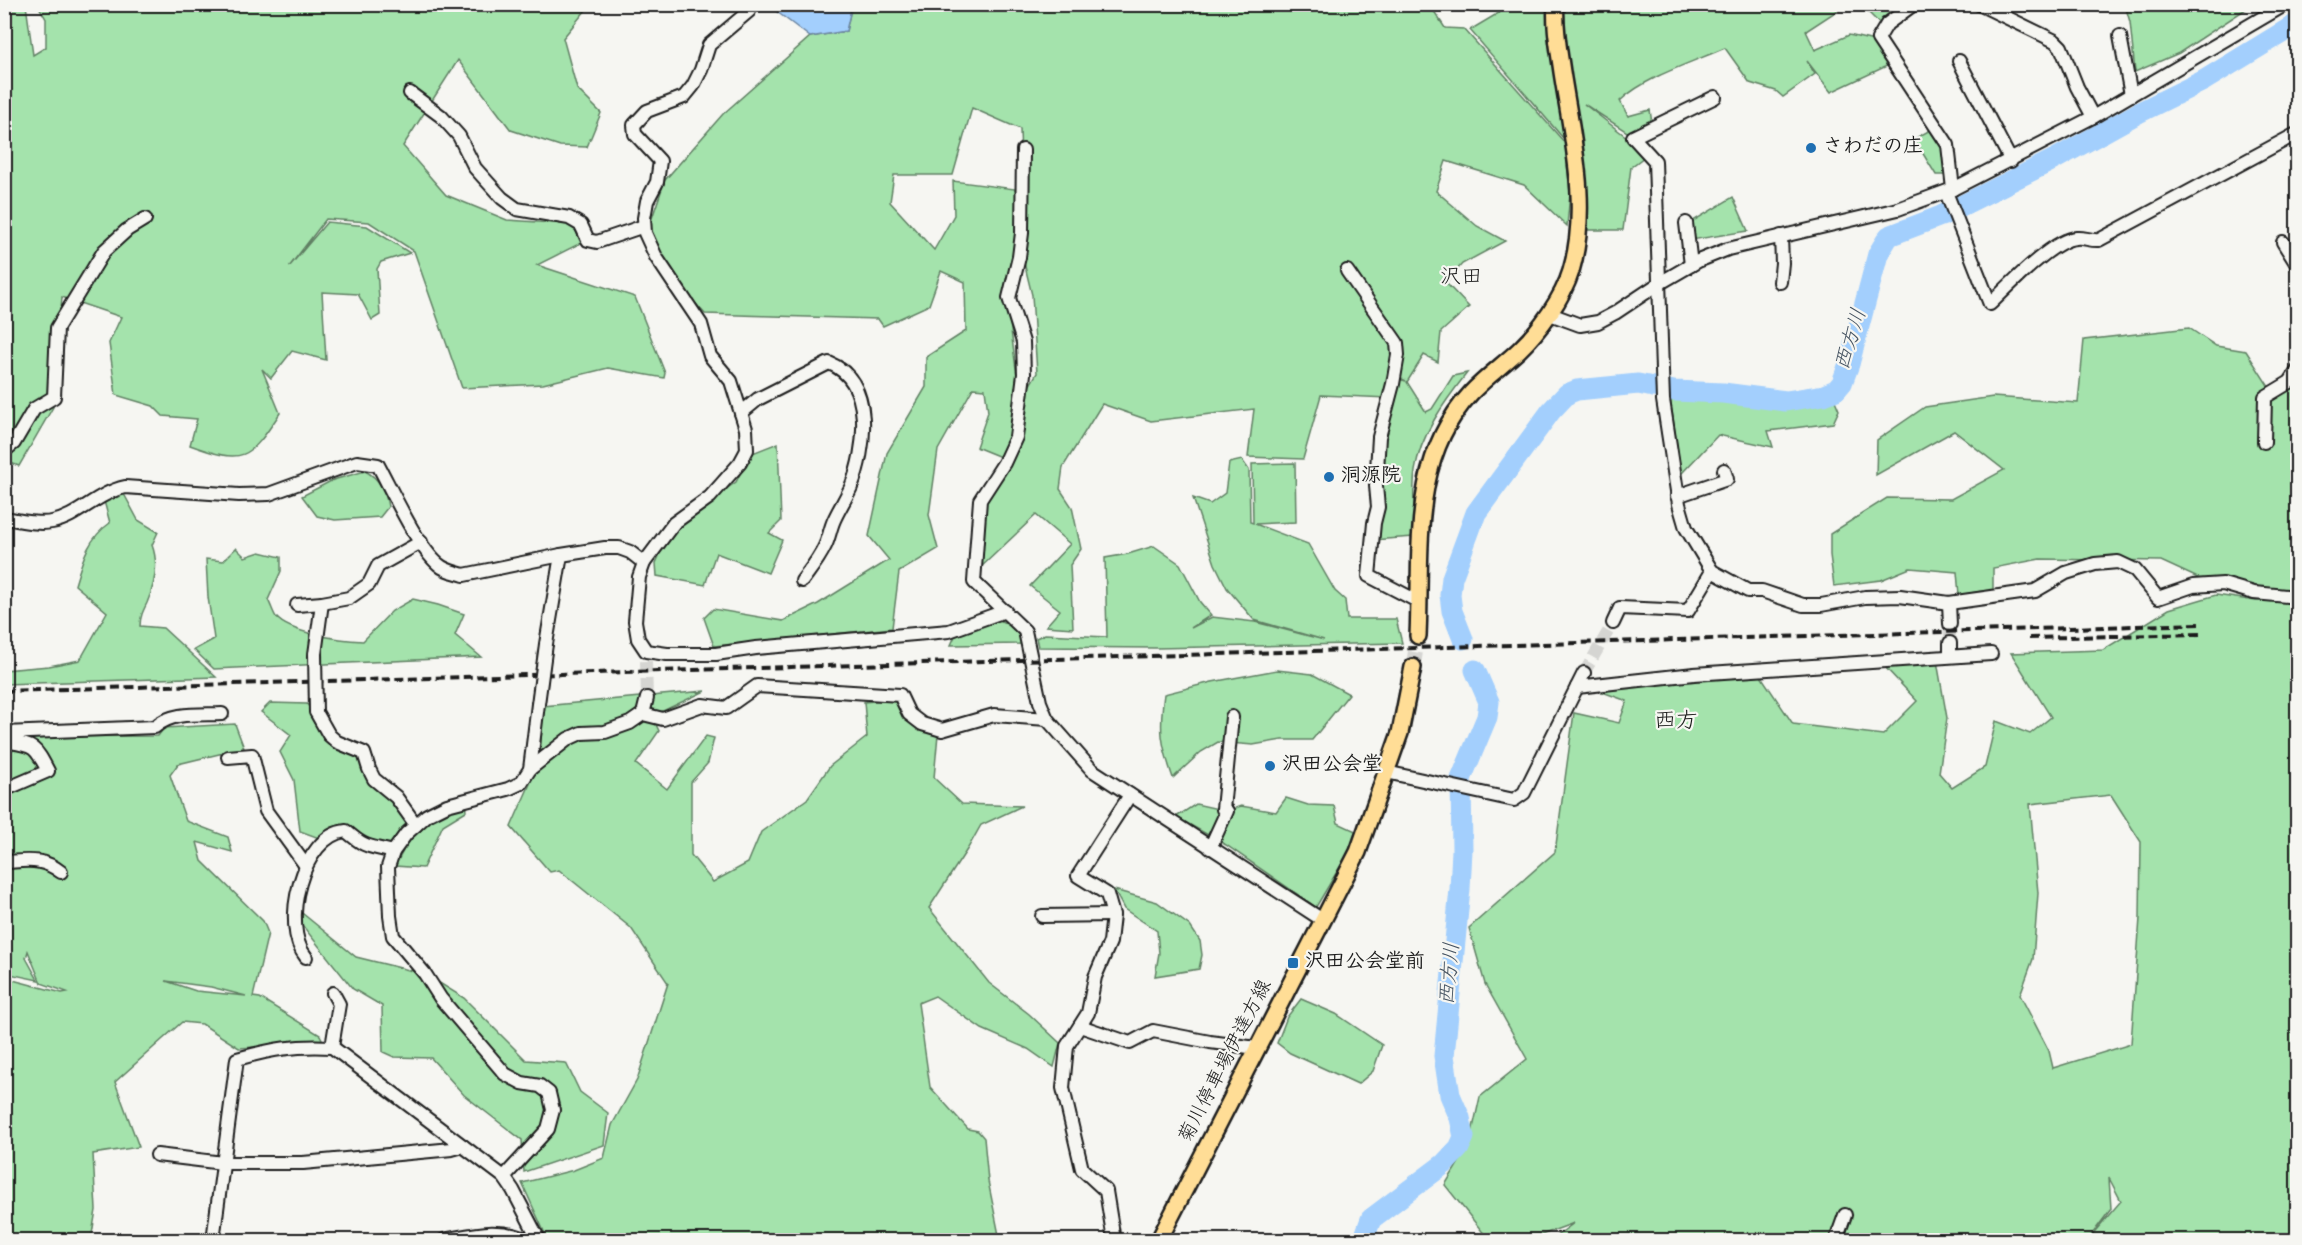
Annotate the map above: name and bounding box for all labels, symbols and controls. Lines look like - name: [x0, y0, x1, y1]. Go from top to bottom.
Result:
- place label: さわだの庄: [1823, 135, 1923, 160]
- marker: さわだの庄: [1804, 141, 1818, 155]
- district label: 沢田: [1440, 267, 1482, 292]
- water label: 西方川: [1831, 306, 1874, 374]
- place label: 洞源院: [1341, 465, 1401, 489]
- marker: 洞源院: [1322, 470, 1336, 484]
- district label: 西方: [1654, 709, 1698, 736]
- place label: 沢田公会堂: [1282, 753, 1382, 778]
- marker: 沢田公会堂: [1263, 759, 1277, 773]
- water label: 西方川: [1436, 941, 1467, 1006]
- place label: 沢田公会堂前: [1305, 950, 1425, 975]
- marker: 沢田公会堂前: [1286, 956, 1300, 970]
- street label: 菊川停車場伊達方線: [1174, 976, 1278, 1147]

